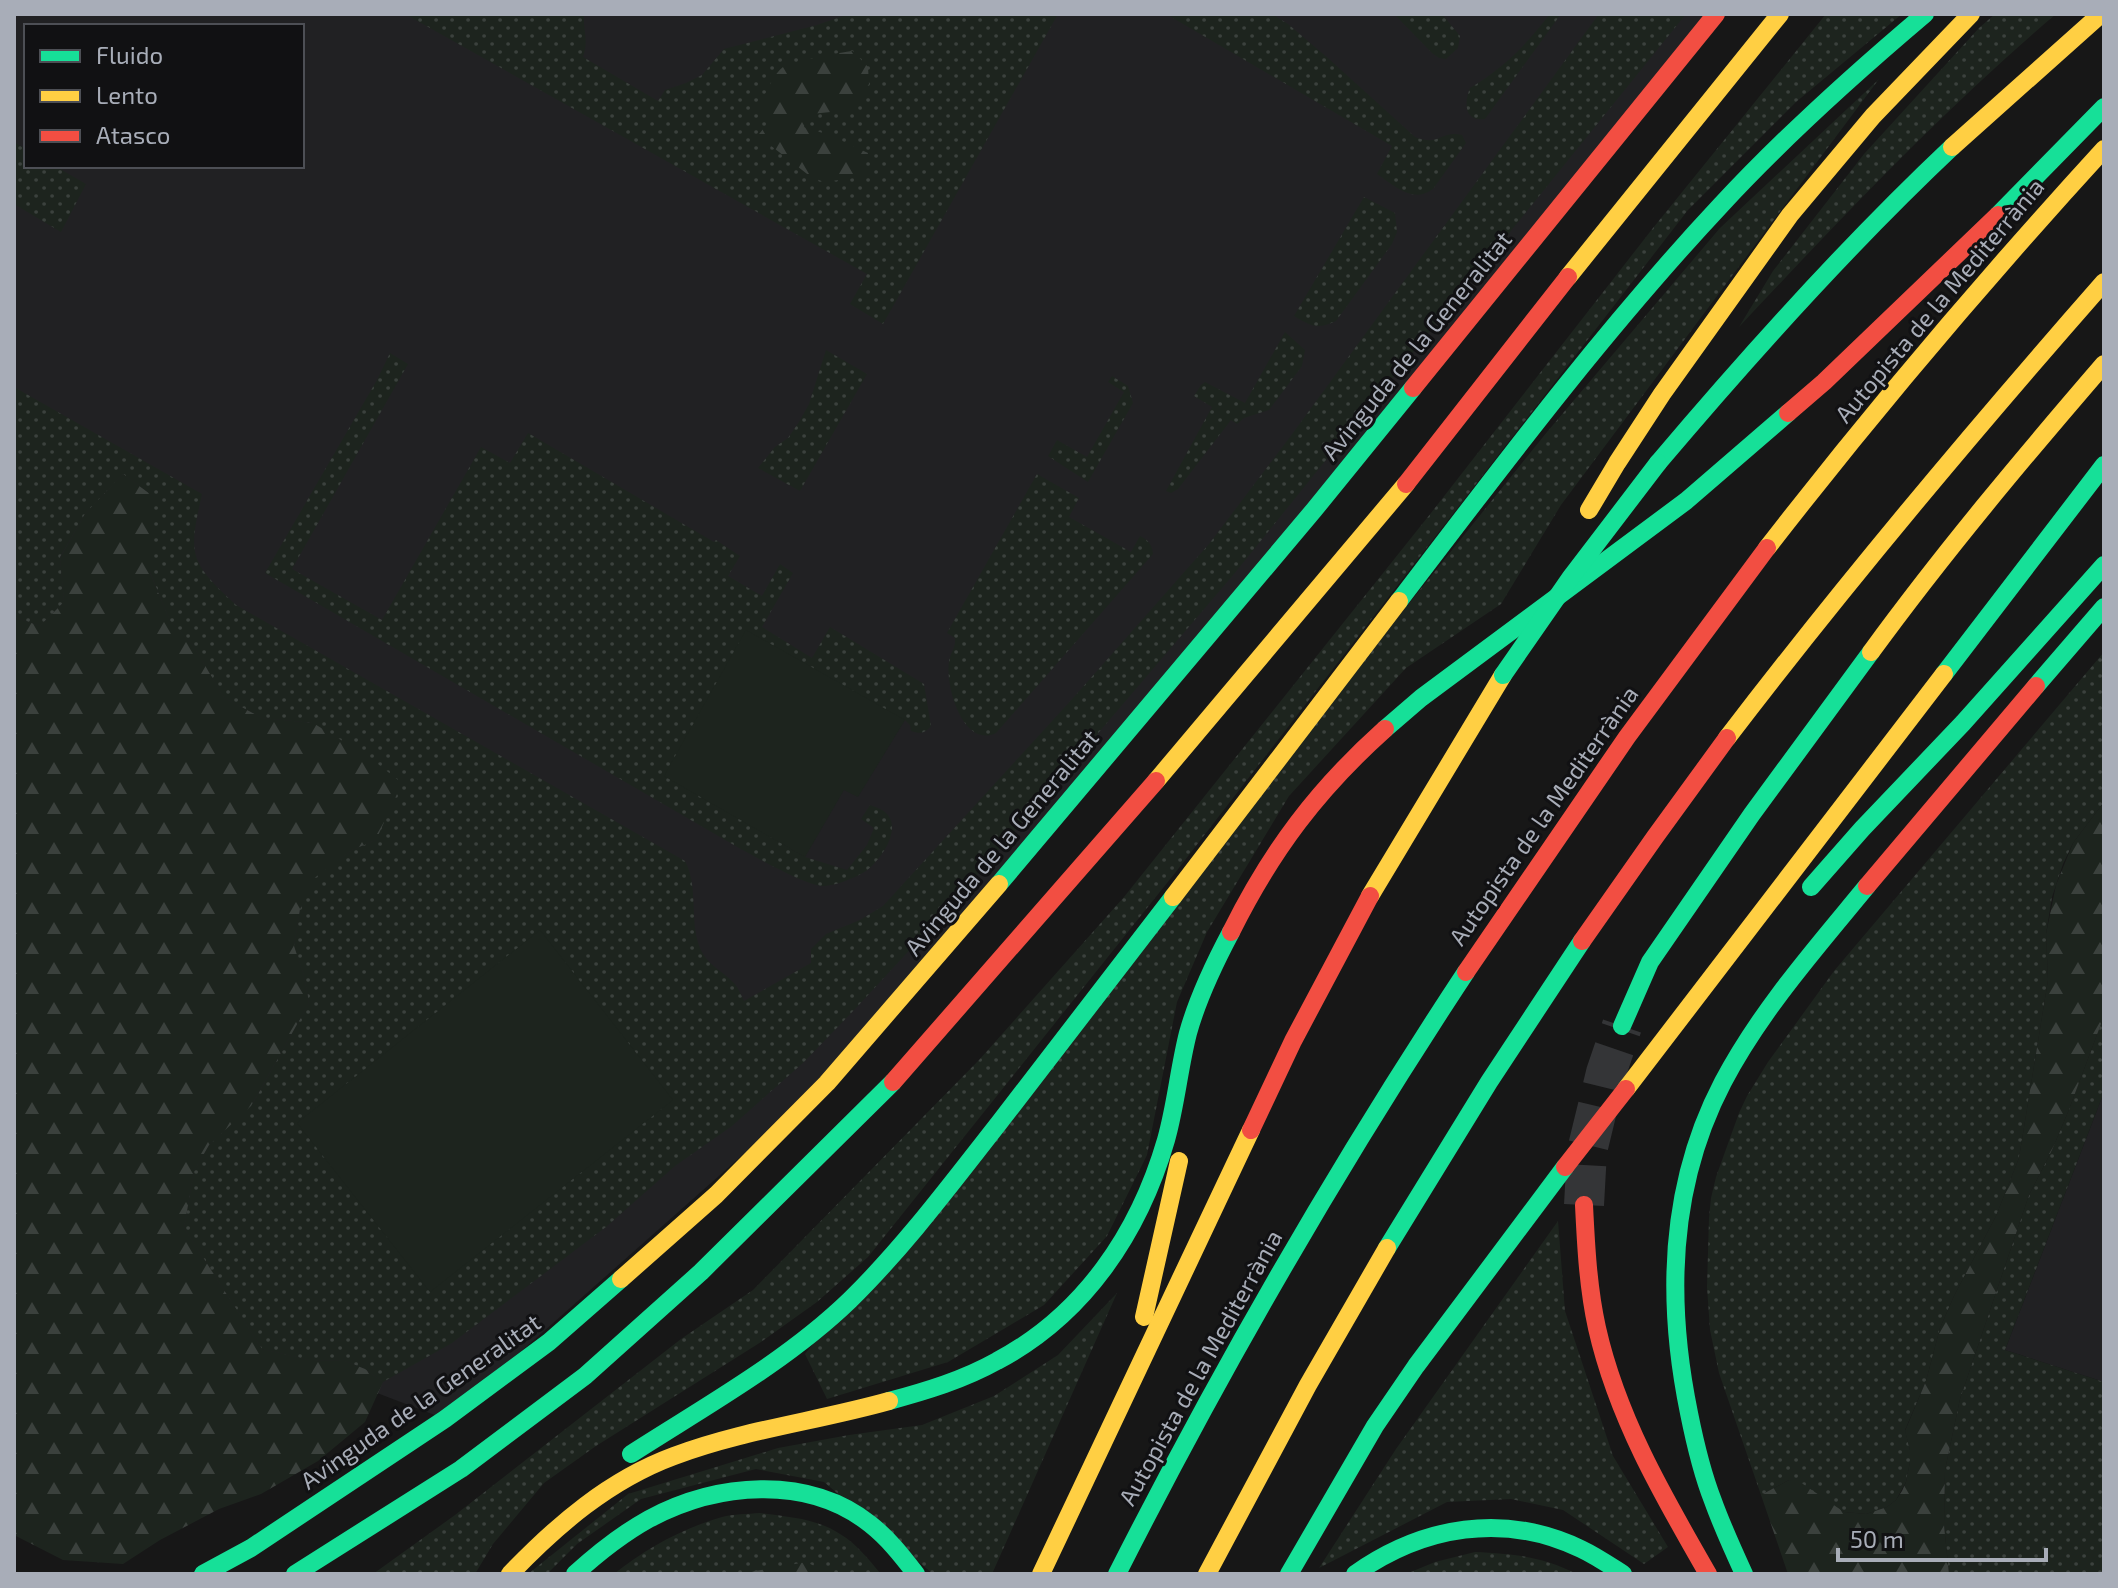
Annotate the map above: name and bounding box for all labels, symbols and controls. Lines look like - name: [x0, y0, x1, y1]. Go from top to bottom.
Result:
- legend: [24, 24, 304, 168]
- text: Fluido: [96, 40, 163, 69]
- text: Lento: [96, 80, 158, 109]
- text: Atasco: [96, 120, 170, 149]
- street label: Autopista de la Mediterrània: [1828, 172, 2050, 428]
- street label: Avinguda de la Generalitat: [1315, 225, 1517, 465]
- street label: Autopista de la Mediterrània: [1442, 680, 1644, 950]
- street label: Avinguda de la Generalitat: [898, 723, 1104, 961]
- street label: Autopista de la Mediterrània: [1112, 1225, 1288, 1510]
- street label: Avinguda de la Generalitat: [295, 1307, 546, 1495]
- scale bar: [1838, 1512, 2046, 1562]
- text: 50 m: [1850, 1524, 1904, 1553]

